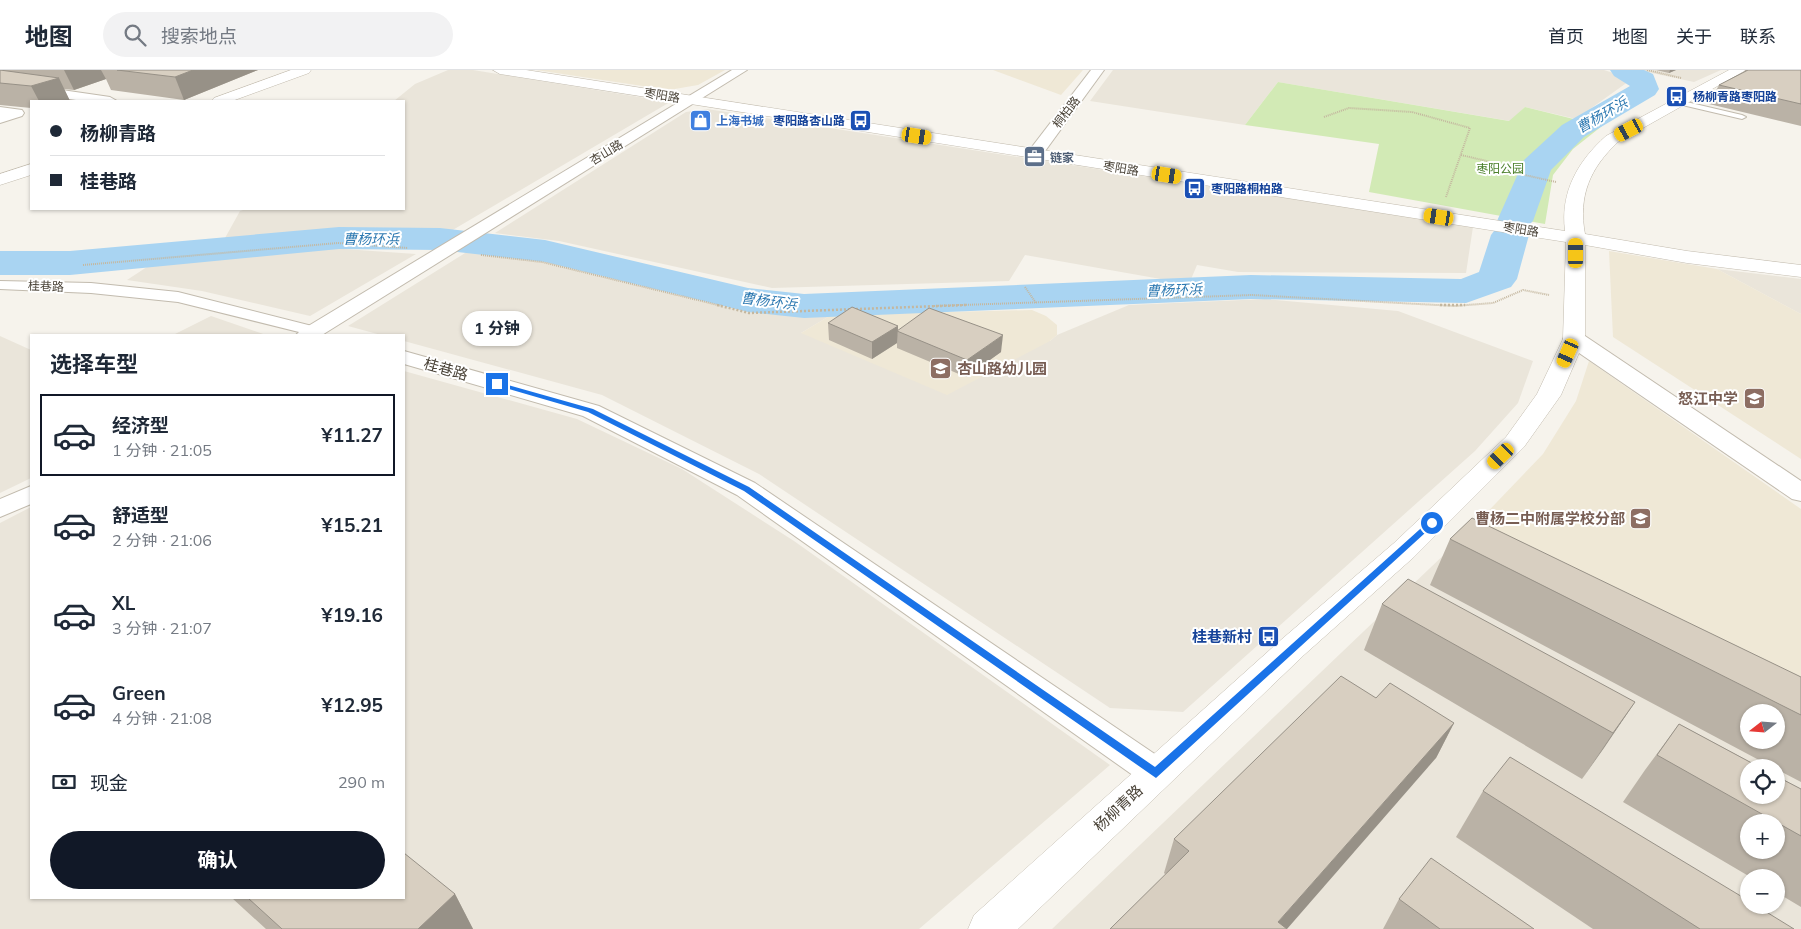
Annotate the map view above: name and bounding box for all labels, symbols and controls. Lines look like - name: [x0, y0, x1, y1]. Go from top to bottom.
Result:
- search box: [103, 12, 453, 57]
- text: 地图: [25, 21, 73, 51]
- icon: search: [121, 21, 149, 49]
- text: 搜索地点: [161, 24, 237, 48]
- text: 首页: [1548, 25, 1584, 48]
- text: 地图: [1612, 25, 1648, 48]
- text: 关于: [1676, 25, 1712, 48]
- text: 联系: [1740, 25, 1776, 48]
- bus stop icon: 杨柳青路枣阳路: [1665, 84, 1689, 108]
- street label: 枣阳路: [643, 85, 681, 105]
- place label: 杨柳青路枣阳路: [1693, 89, 1777, 104]
- street label: 桐柏路: [1049, 93, 1083, 131]
- water label: 曹杨环浜: [1573, 93, 1632, 137]
- shop icon: 上海书城: [688, 108, 712, 132]
- bus stop icon: 枣阳路杏山路: [849, 108, 873, 132]
- place label: 上海书城: [716, 113, 764, 128]
- place label: 枣阳路杏山路: [773, 113, 845, 128]
- car: [1612, 116, 1645, 144]
- text: 杨柳青路: [80, 121, 156, 145]
- car: [901, 126, 932, 146]
- street label: 杏山路: [587, 136, 625, 168]
- office icon: 链家: [1022, 145, 1046, 169]
- place label: 链家: [1050, 150, 1074, 165]
- street label: 枣阳路: [1102, 158, 1140, 178]
- park label: 枣阳公园: [1476, 161, 1524, 176]
- car: [1151, 165, 1182, 185]
- text: 桂巷路: [80, 169, 137, 193]
- bus stop icon: 枣阳路桐柏路: [1183, 176, 1207, 200]
- place label: 枣阳路桐柏路: [1211, 181, 1283, 196]
- car: [1423, 207, 1454, 227]
- street label: 枣阳路: [1502, 219, 1540, 239]
- water label: 曹杨环浜: [343, 230, 400, 248]
- car: [1568, 238, 1583, 268]
- street label: 桂巷路: [28, 278, 64, 294]
- water label: 曹杨环浜: [1146, 280, 1203, 300]
- water label: 曹杨环浜: [740, 289, 799, 313]
- callout: 1 分钟: [462, 312, 532, 346]
- text: 1 分钟: [474, 318, 520, 338]
- car: [1555, 336, 1580, 370]
- text: 选择车型: [50, 350, 138, 378]
- street label: 桂巷路: [422, 354, 470, 384]
- school or university icon: 杏山路幼儿园: [929, 356, 953, 380]
- place label: 杏山路幼儿园: [957, 359, 1047, 378]
- route end: [486, 373, 508, 395]
- school or university icon: 怒江中学: [1742, 386, 1766, 410]
- place label: 怒江中学: [1678, 389, 1738, 408]
- icon: car: [52, 413, 97, 458]
- text: 经济型: [112, 413, 169, 437]
- text: ¥11.27: [321, 423, 383, 447]
- text: 1 分钟 · 21:05: [112, 440, 212, 460]
- car: [1485, 440, 1517, 472]
- icon: car: [52, 503, 97, 548]
- text: 舒适型: [112, 503, 169, 527]
- school or university icon: 曹杨二中附属学校分部: [1629, 506, 1653, 530]
- place label: 曹杨二中附属学校分部: [1475, 509, 1625, 528]
- route start: [1421, 512, 1443, 534]
- text: ¥15.21: [321, 513, 383, 537]
- text: 2 分钟 · 21:06: [112, 530, 212, 550]
- text: XL: [112, 591, 135, 615]
- icon: car: [52, 593, 97, 638]
- text: ¥19.16: [321, 603, 383, 627]
- text: 3 分钟 · 21:07: [112, 618, 212, 638]
- bus stop icon: 桂巷新村: [1256, 624, 1280, 648]
- place label: 桂巷新村: [1192, 627, 1252, 646]
- text: Green: [112, 681, 166, 705]
- icon: car: [52, 683, 97, 728]
- text: ¥12.95: [321, 693, 383, 717]
- north arrow: [1740, 704, 1785, 749]
- map controls: [1740, 704, 1785, 914]
- text: 4 分钟 · 21:08: [112, 708, 212, 728]
- button: locate: [1740, 759, 1785, 804]
- icon: cash: [50, 768, 78, 796]
- text: 现金: [90, 771, 128, 795]
- text: 290 m: [338, 772, 385, 792]
- street label: 杨柳青路: [1090, 781, 1146, 835]
- button: +: [1740, 814, 1785, 859]
- button: 确认: [50, 831, 385, 889]
- button: −: [1740, 869, 1785, 914]

